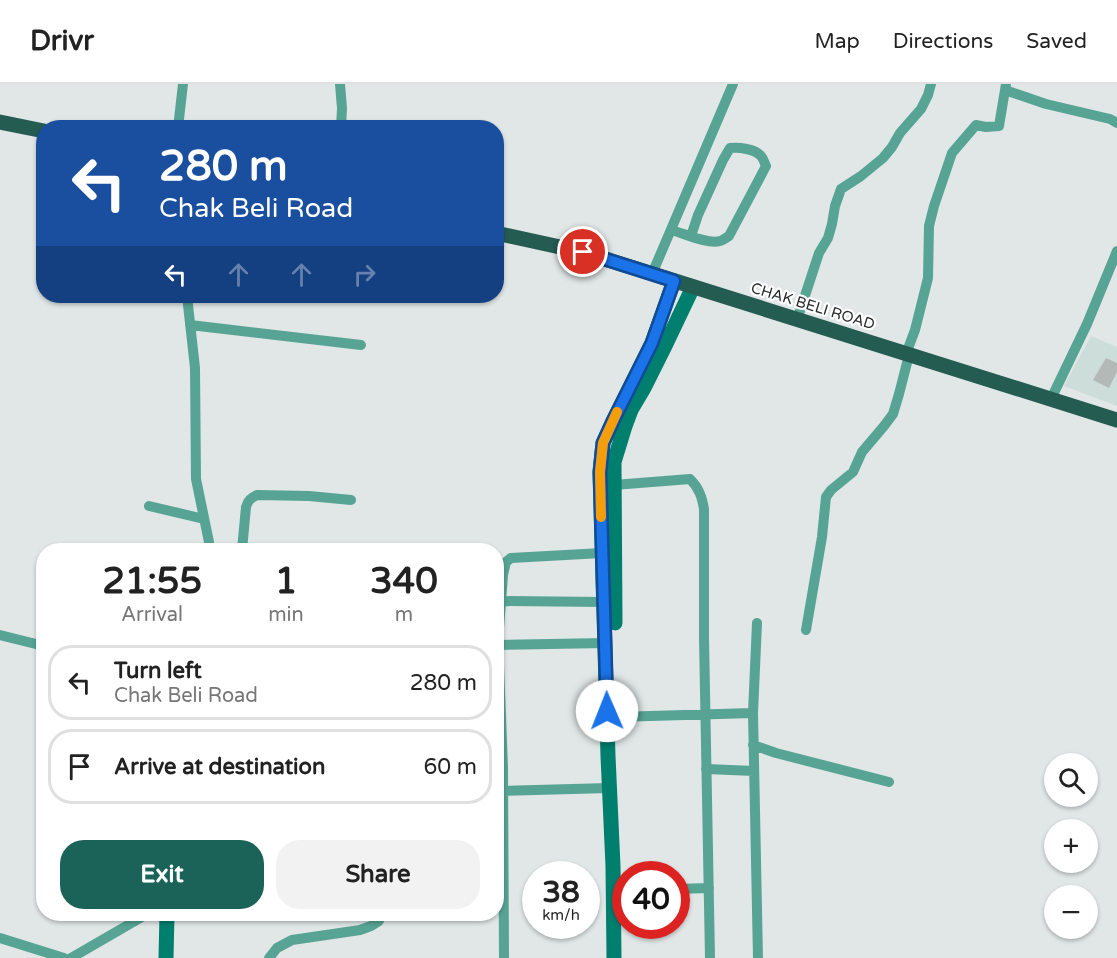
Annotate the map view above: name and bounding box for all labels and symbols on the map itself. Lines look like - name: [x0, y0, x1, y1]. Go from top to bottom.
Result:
- pin: [557, 226, 608, 277]
- street label: CHAK BELI ROAD: [749, 279, 877, 333]
- position arrow: [575, 679, 639, 743]
- speed limit sign: 40: [612, 861, 690, 939]

